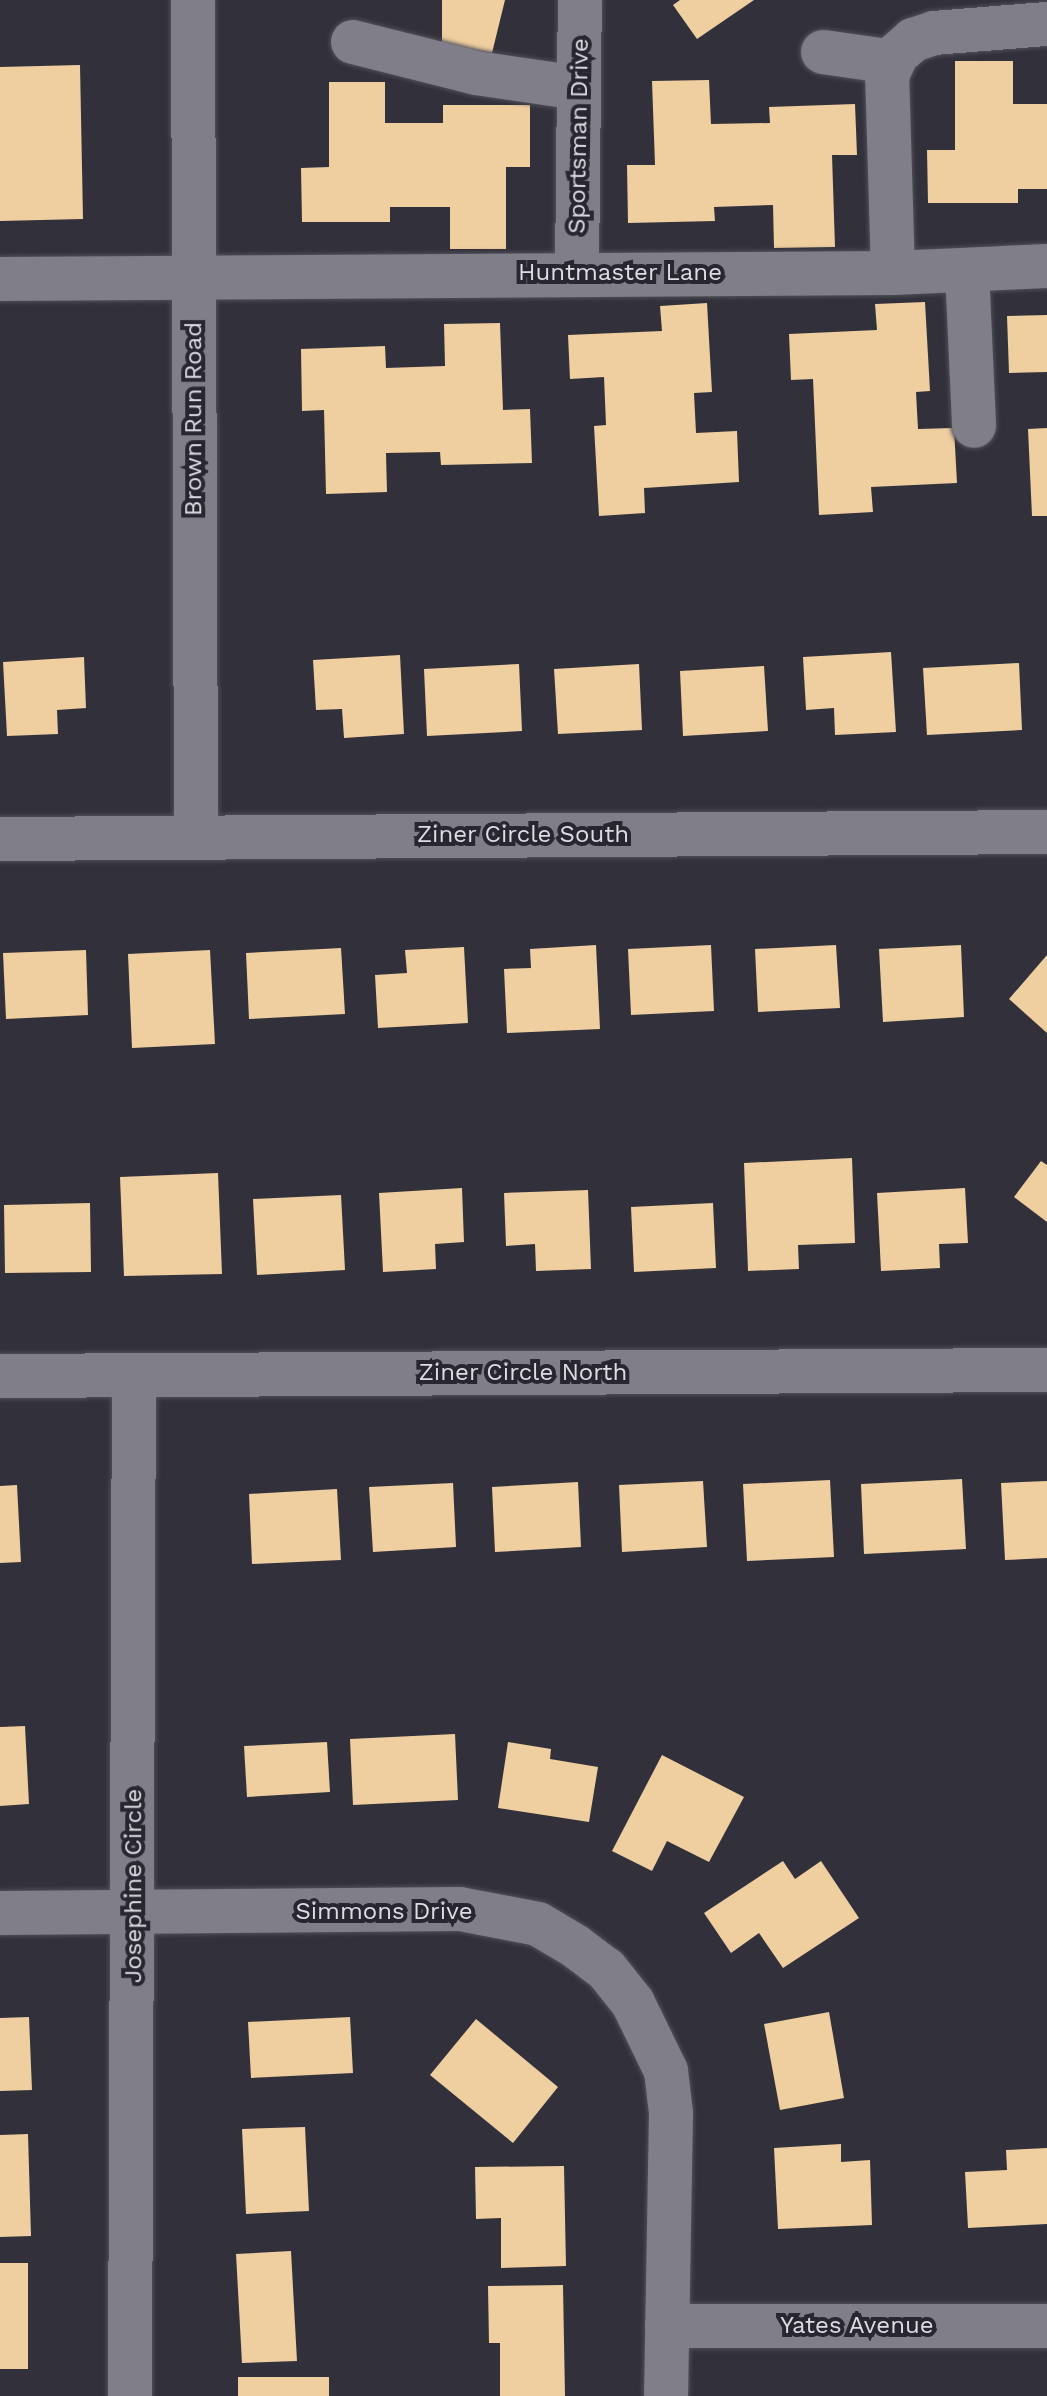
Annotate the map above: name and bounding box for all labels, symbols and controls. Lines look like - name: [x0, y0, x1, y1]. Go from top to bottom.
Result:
- street label: Sportsman Drive: [563, 38, 595, 234]
- street label: Huntmaster Lane: [518, 259, 722, 287]
- street label: Brown Run Road: [180, 322, 208, 516]
- street label: Ziner Circle South: [417, 821, 629, 849]
- street label: Ziner Circle North: [418, 1359, 628, 1387]
- street label: Josephine Circle: [120, 1789, 148, 1983]
- street label: Simmons Drive: [295, 1898, 473, 1926]
- street label: Yates Avenue: [780, 2312, 934, 2340]

